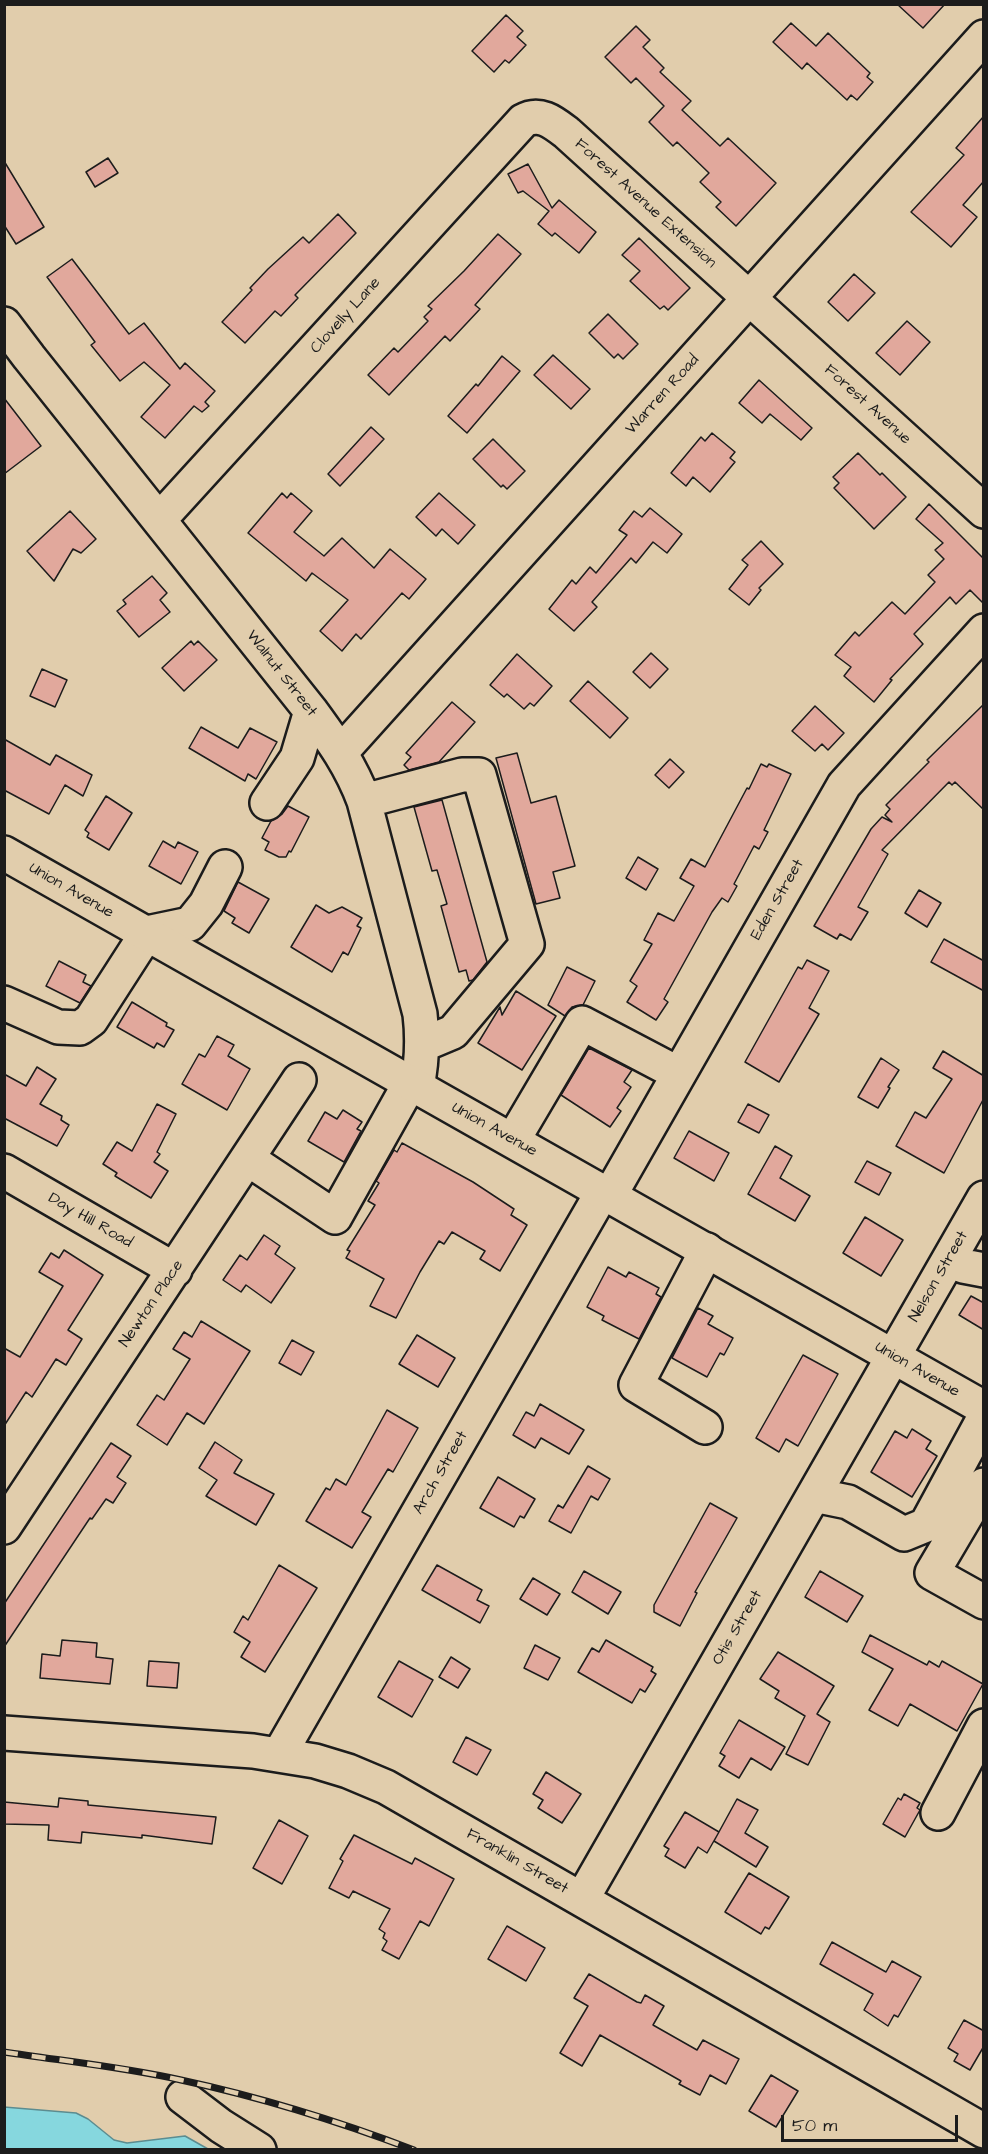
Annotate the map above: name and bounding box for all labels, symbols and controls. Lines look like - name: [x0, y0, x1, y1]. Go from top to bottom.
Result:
- street label: Forest Avenue Extension: [570, 135, 720, 273]
- street label: Clovelly Lane: [307, 274, 385, 358]
- street label: Warren Road: [622, 351, 704, 439]
- street label: Forest Avenue: [820, 361, 914, 449]
- street label: Walnut Street: [241, 627, 321, 721]
- street label: Eden Street: [747, 856, 809, 944]
- street label: Union Avenue: [25, 859, 117, 923]
- street label: Union Avenue: [448, 1099, 540, 1161]
- street label: Day Hill Road: [44, 1189, 136, 1253]
- street label: Nelson Street: [905, 1228, 973, 1326]
- street label: Newton Place: [116, 1257, 188, 1351]
- street label: Union Avenue: [871, 1338, 963, 1402]
- street label: Arch Street: [409, 1428, 473, 1518]
- street label: Otis Street: [709, 1587, 767, 1669]
- street label: Franklin Street: [463, 1825, 571, 1899]
- scale bar: [784, 2103, 961, 2141]
- text: 50 m: [792, 2113, 837, 2138]

